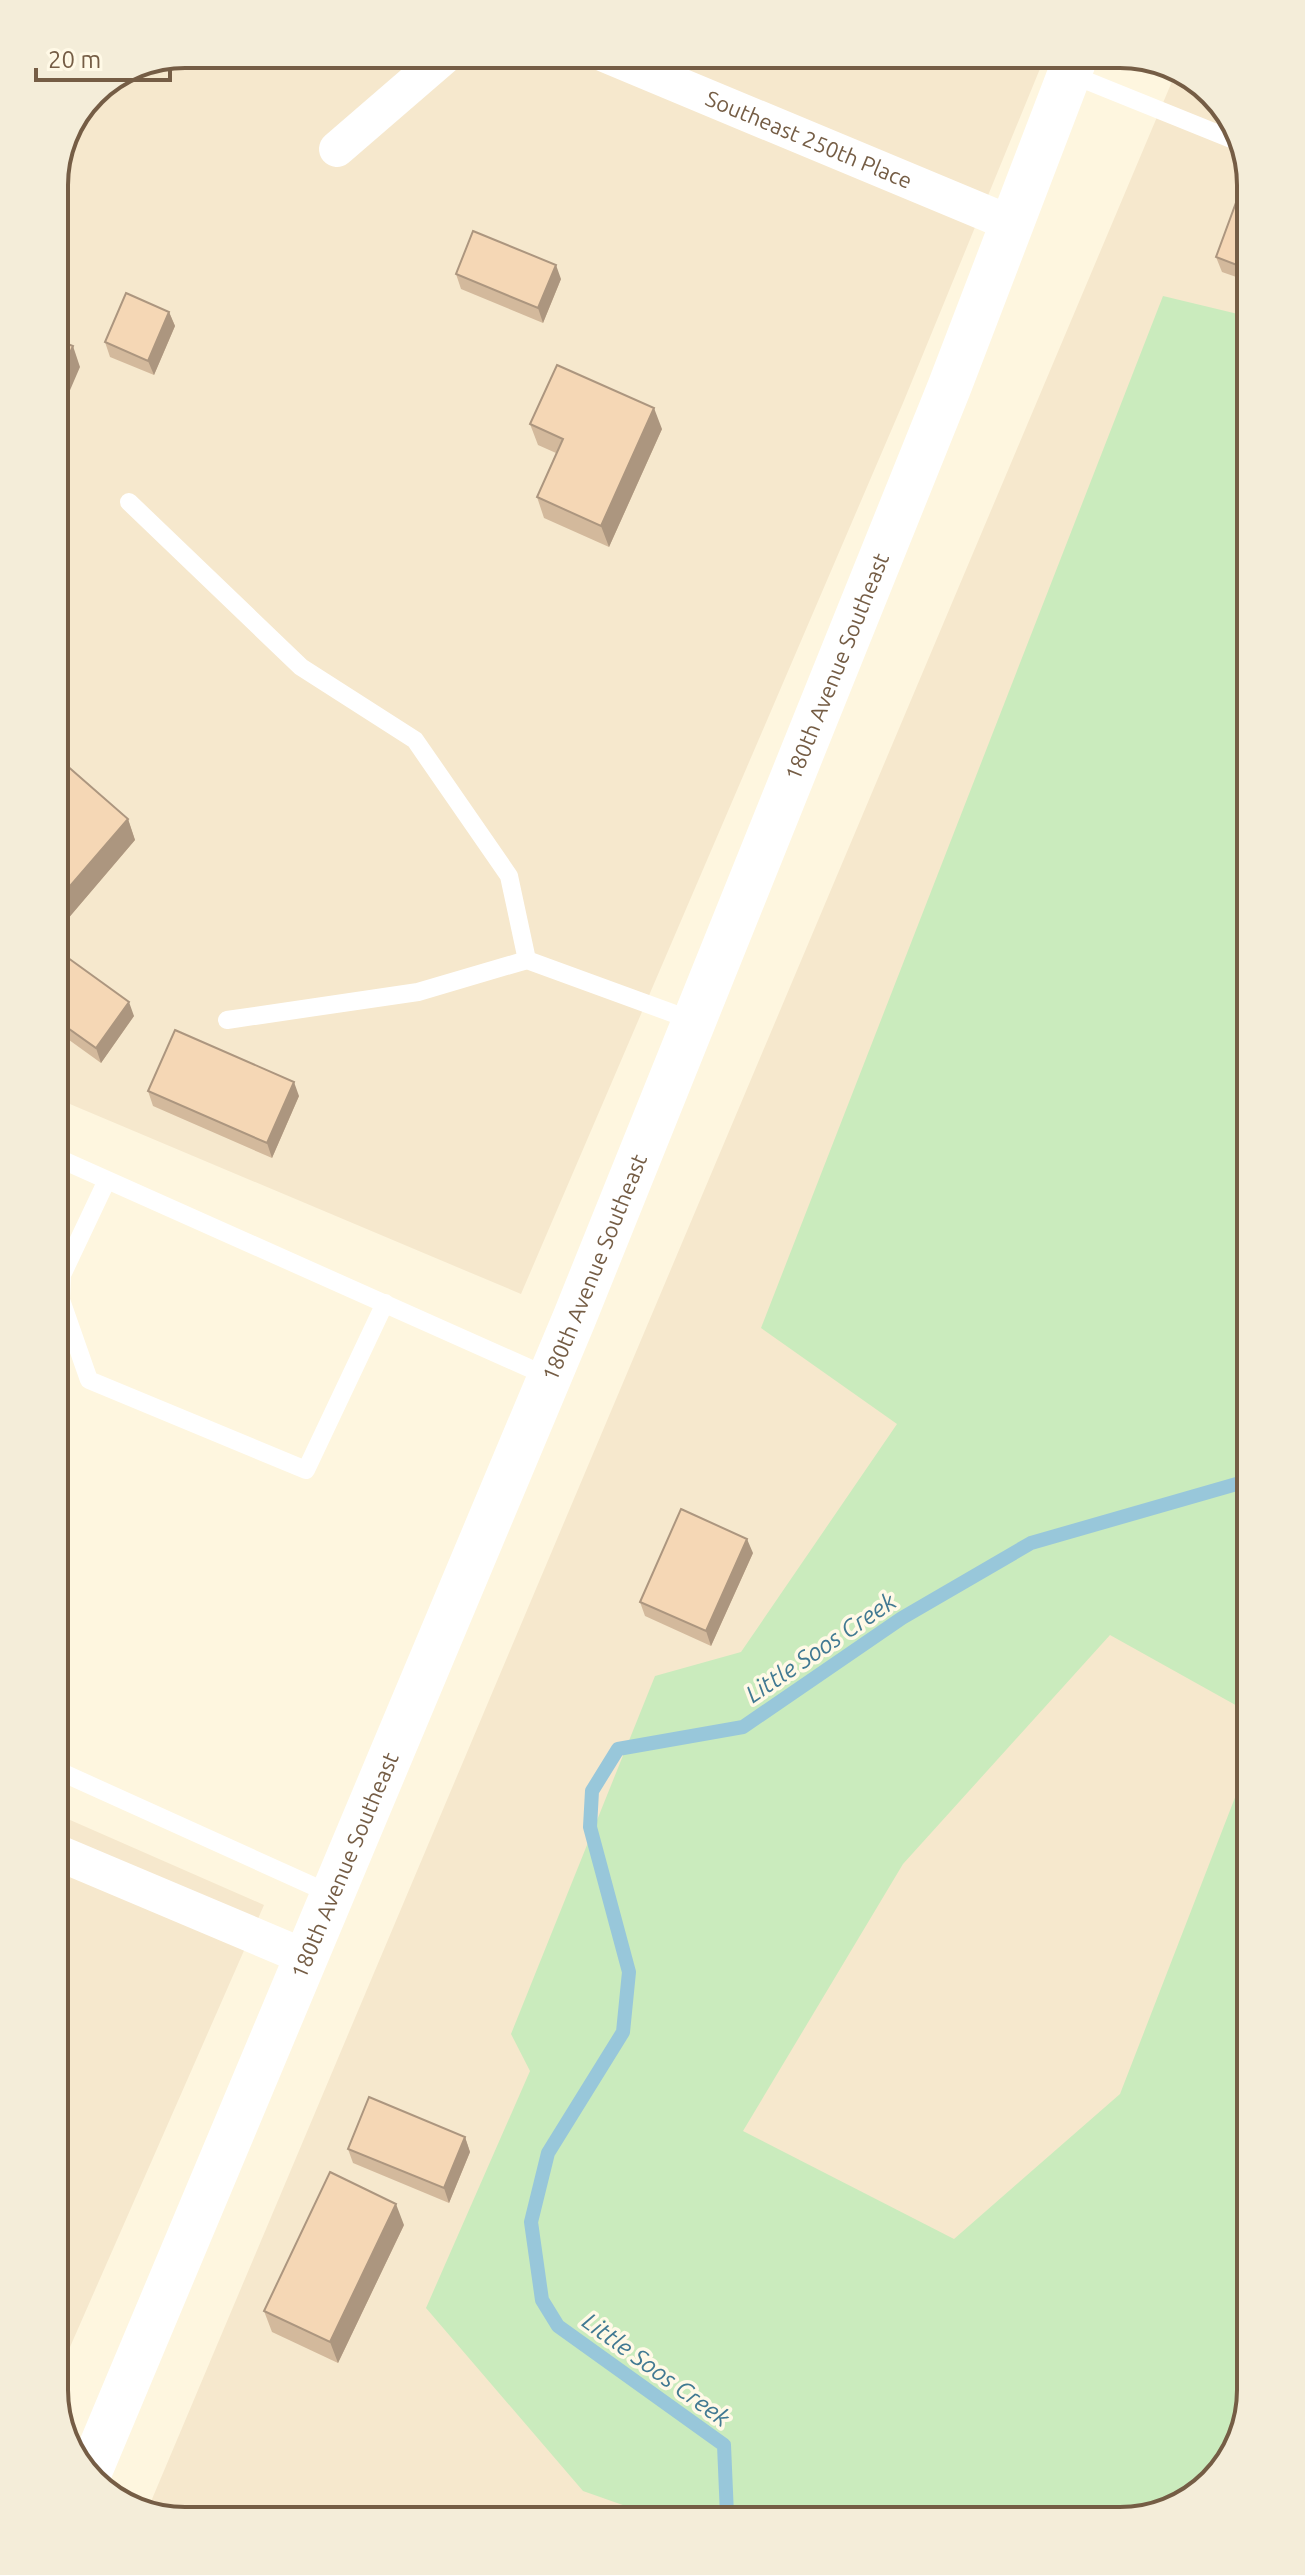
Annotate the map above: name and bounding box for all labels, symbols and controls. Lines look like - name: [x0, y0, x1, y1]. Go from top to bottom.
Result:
- scale bar: [36, 32, 170, 82]
- text: 20 m: [48, 46, 101, 73]
- street label: Southeast 250th Place: [702, 85, 916, 193]
- street label: 180th Avenue Southeast: [779, 549, 893, 783]
- street label: 180th Avenue Southeast: [537, 1150, 651, 1384]
- water label: Little Soos Creek: [741, 1587, 901, 1708]
- street label: 180th Avenue Southeast: [286, 1748, 403, 1982]
- water label: Little Soos Creek: [577, 2307, 736, 2432]

